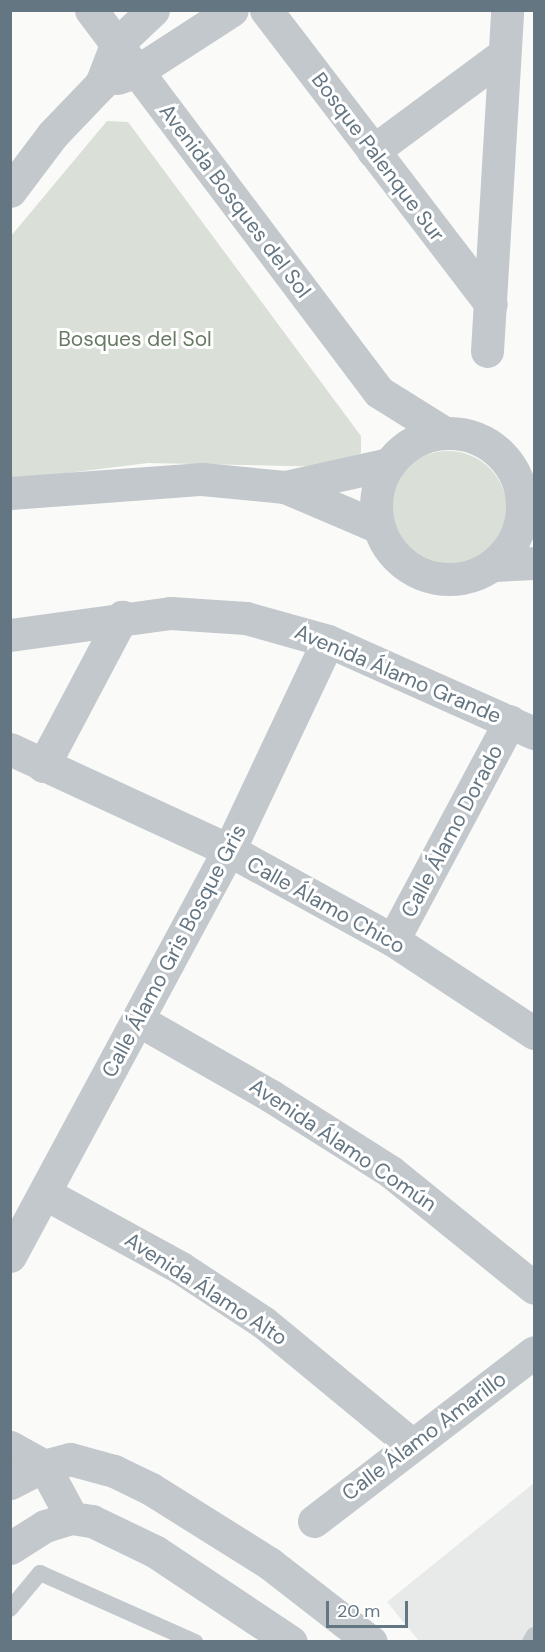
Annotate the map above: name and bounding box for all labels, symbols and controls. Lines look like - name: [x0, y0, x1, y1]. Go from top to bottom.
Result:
- street label: Bosque Palenque Sur: [306, 68, 450, 246]
- street label: Avenida Bosques del Sol: [154, 99, 316, 303]
- park label: Bosques del Sol: [58, 326, 212, 352]
- street label: Avenida Álamo Grande: [291, 619, 505, 729]
- street label: Calle Álamo Dorado: [396, 740, 508, 922]
- street label: Calle Álamo Gris Bosque Gris: [97, 820, 251, 1082]
- street label: Calle Álamo Chico: [243, 851, 409, 959]
- street label: Avenida Álamo Común: [245, 1073, 441, 1217]
- street label: Avenida Álamo Alto: [120, 1227, 292, 1351]
- street label: Calle Álamo Amarillo: [337, 1366, 511, 1506]
- scale bar: [329, 1589, 412, 1627]
- text: 20 m: [337, 1599, 380, 1623]

